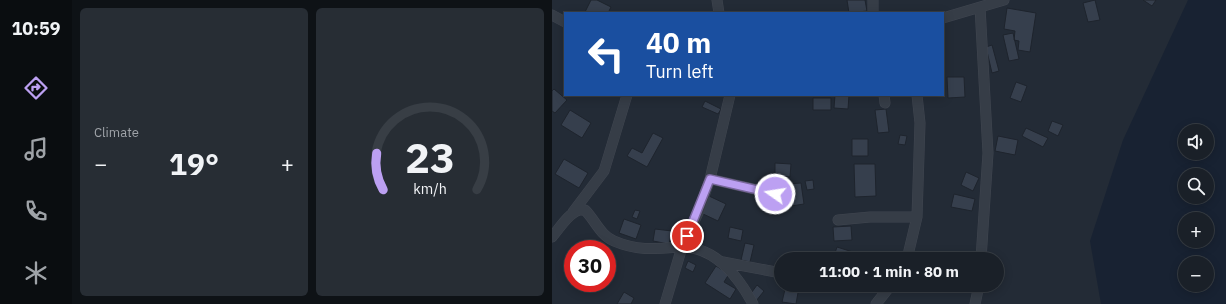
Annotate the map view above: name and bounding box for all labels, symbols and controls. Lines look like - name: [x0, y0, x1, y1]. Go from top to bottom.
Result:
- text: 10:59: [11, 17, 61, 40]
- text: 40 m: [646, 24, 711, 61]
- icon: left: [580, 28, 632, 80]
- text: Turn left: [646, 60, 714, 83]
- icon: directions: [22, 74, 50, 102]
- text: Climate: [94, 124, 139, 141]
- map controls: [1178, 124, 1214, 292]
- button: sound: [1178, 124, 1214, 160]
- text: 23: [405, 130, 455, 184]
- icon: music: [22, 135, 50, 163]
- text: 19°: [169, 144, 219, 183]
- text: −: [94, 149, 107, 178]
- text: +: [281, 149, 294, 178]
- button: search: [1178, 168, 1214, 204]
- position arrow: [754, 173, 796, 215]
- text: km/h: [413, 179, 447, 198]
- icon: phone: [22, 197, 50, 225]
- button: +: [1178, 212, 1214, 248]
- pin: [670, 219, 704, 253]
- icon: arrive: [676, 225, 698, 247]
- speed limit sign: 30: [564, 240, 616, 292]
- button: −: [1178, 256, 1214, 292]
- icon: climate: [22, 259, 50, 287]
- text: 11:00 · 1 min · 80 m: [819, 262, 959, 281]

